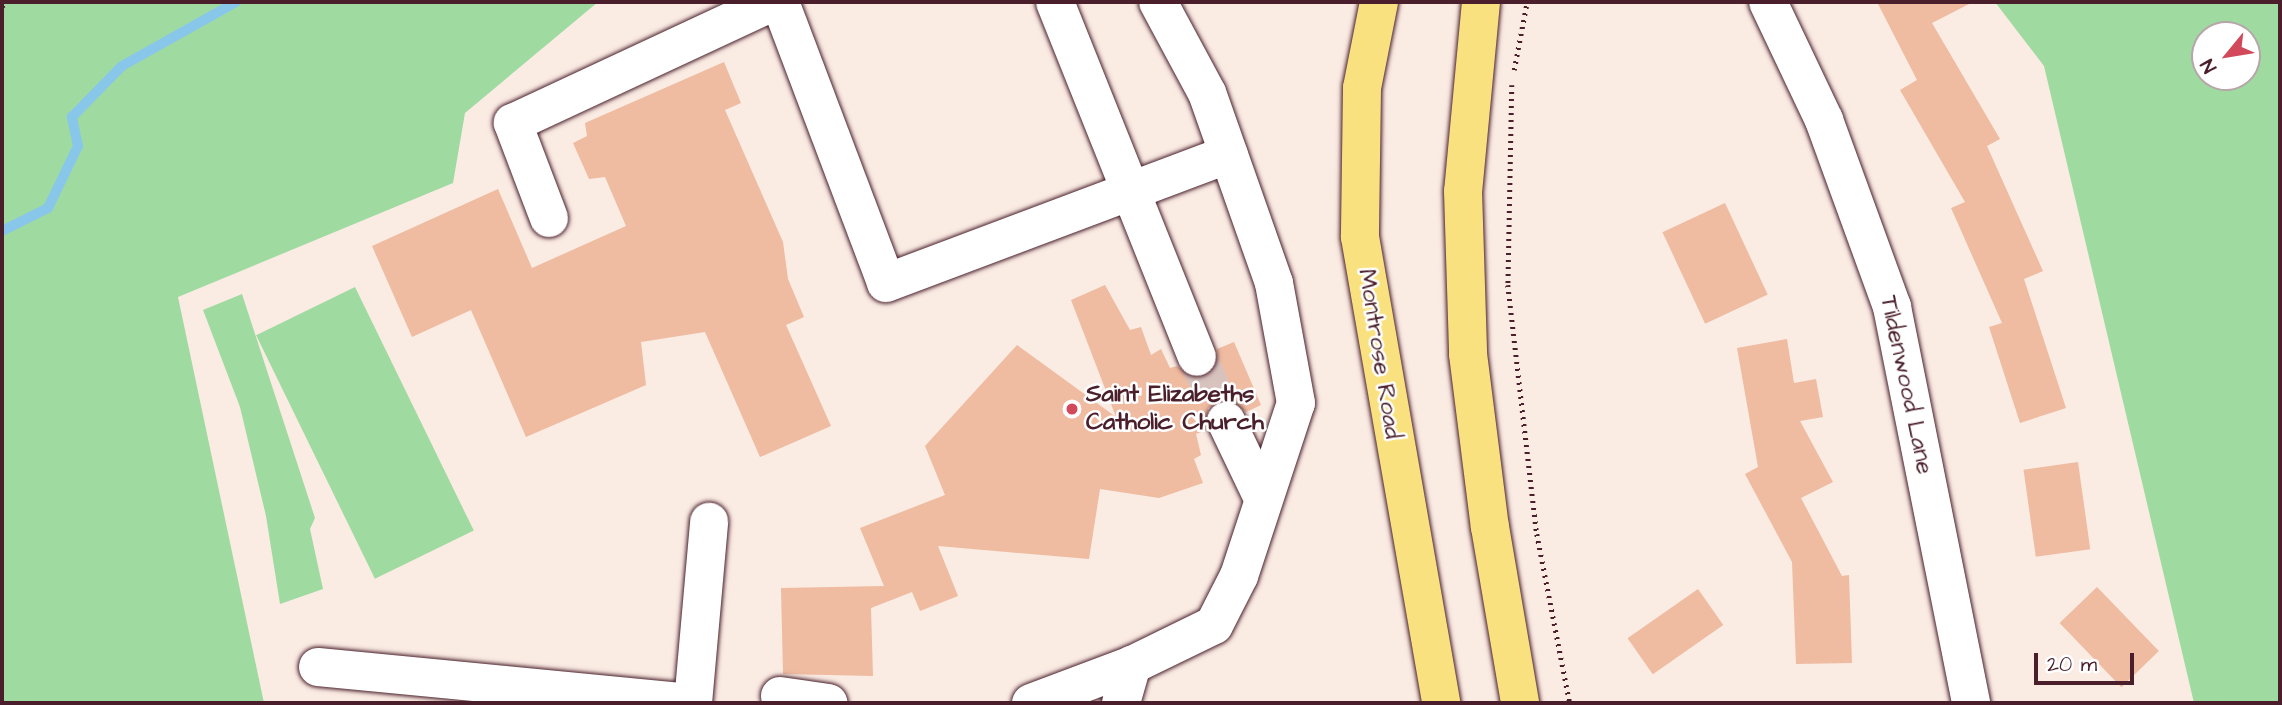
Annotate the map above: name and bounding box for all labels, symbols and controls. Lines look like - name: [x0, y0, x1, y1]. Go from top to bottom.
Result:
- north arrow: [2191, 21, 2261, 91]
- text: N: [2194, 54, 2224, 78]
- street label: Montrose Road: [1351, 267, 1407, 441]
- street label: Tildenwood Lane: [1873, 293, 1939, 477]
- place label: Saint Elizabeths Catholic Church: [1086, 381, 1264, 437]
- marker: Saint Elizabeths Catholic Church: [1064, 401, 1080, 417]
- scale bar: [2037, 638, 2137, 682]
- text: 20 m: [2047, 650, 2097, 679]

